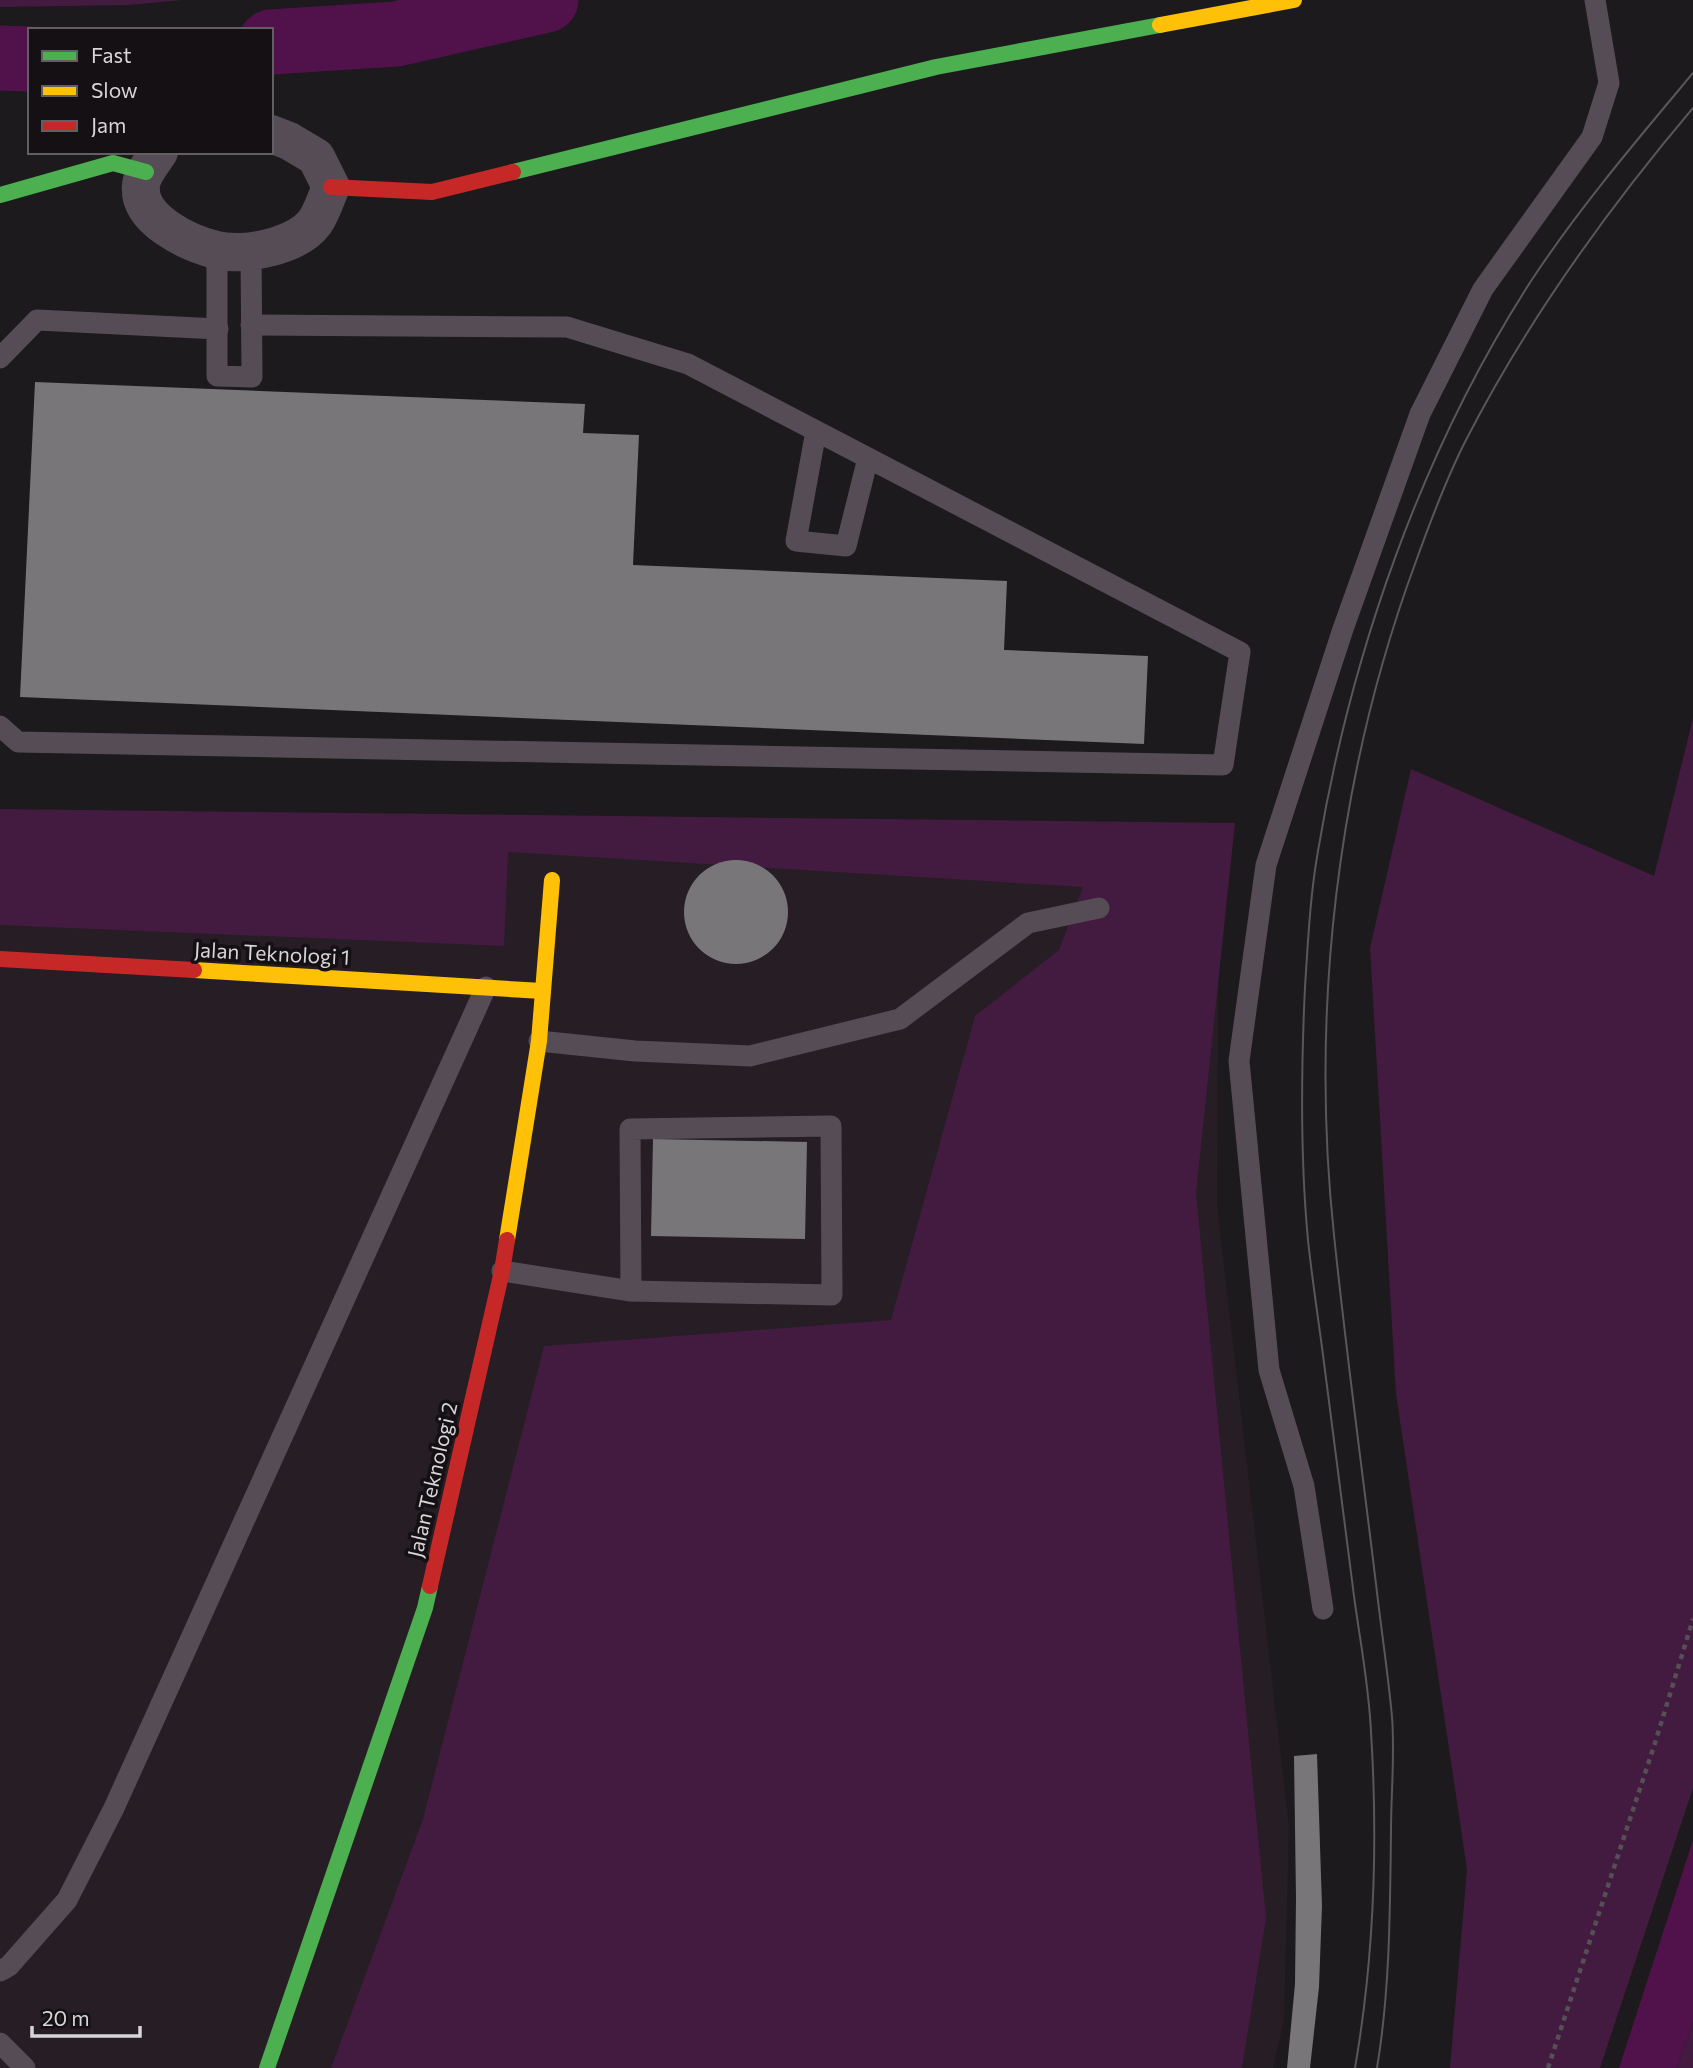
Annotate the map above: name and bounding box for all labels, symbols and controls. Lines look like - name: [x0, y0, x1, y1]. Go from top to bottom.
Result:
- legend: [28, 28, 273, 154]
- text: Fast: [91, 42, 132, 67]
- text: Slow: [91, 77, 138, 102]
- text: Jam: [91, 112, 126, 137]
- street label: Jalan Teknologi 1: [194, 936, 351, 969]
- street label: Jalan Teknologi 2: [402, 1400, 462, 1560]
- scale bar: [32, 1994, 140, 2038]
- text: 20 m: [42, 2005, 90, 2030]

